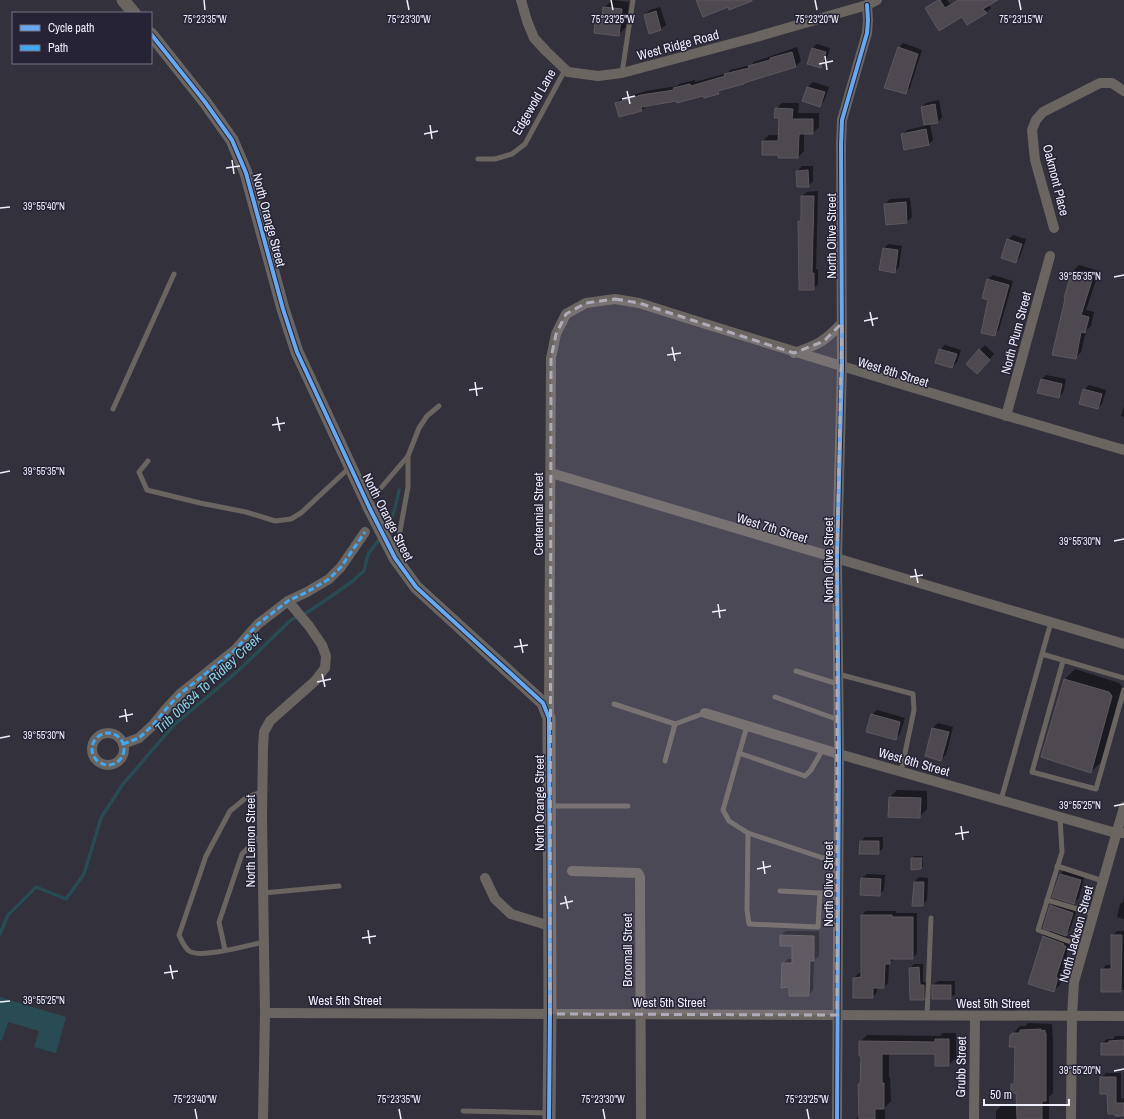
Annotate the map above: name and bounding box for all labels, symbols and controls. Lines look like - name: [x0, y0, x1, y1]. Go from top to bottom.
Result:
- legend: [12, 12, 152, 64]
- text: 75°23'35"W: [183, 13, 227, 26]
- text: 75°23'30"W: [387, 13, 431, 26]
- text: 75°23'25"W: [591, 13, 635, 26]
- text: 75°23'20"W: [795, 13, 839, 26]
- text: 75°23'15"W: [999, 13, 1043, 26]
- text: Cycle path: [48, 20, 95, 36]
- street label: West Ridge Road: [635, 26, 721, 64]
- text: Path: [48, 40, 68, 56]
- street label: Edgewold Lane: [508, 66, 560, 138]
- street label: Oakmont Place: [1039, 143, 1073, 217]
- street label: North Orange Street: [248, 171, 290, 269]
- street label: North Olive Street: [823, 193, 840, 279]
- text: 39°55'40"N: [23, 200, 65, 213]
- text: 39°55'35"N: [1059, 270, 1101, 283]
- street label: North Plum Street: [997, 290, 1035, 376]
- street label: West 8th Street: [855, 353, 931, 391]
- text: 39°55'35"N: [23, 465, 65, 478]
- street label: North Orange Street: [359, 470, 417, 564]
- street label: Centennial Street: [530, 472, 547, 555]
- street label: West 7th Street: [734, 509, 810, 547]
- street label: North Olive Street: [820, 517, 837, 603]
- text: 39°55'30"N: [1059, 535, 1101, 548]
- water label: Trib 00634 To Ridley Creek: [151, 628, 266, 737]
- text: 39°55'30"N: [23, 729, 65, 742]
- street label: West 6th Street: [876, 744, 952, 780]
- street label: North Orange Street: [531, 755, 548, 851]
- street label: North Lemon Street: [242, 794, 259, 888]
- text: 39°55'25"N: [1059, 799, 1101, 812]
- street label: North Olive Street: [820, 841, 837, 927]
- street label: North Jackson Street: [1055, 884, 1097, 984]
- street label: Broomall Street: [619, 913, 636, 987]
- street label: West 5th Street: [308, 992, 382, 1009]
- text: 39°55'25"N: [23, 994, 65, 1007]
- street label: West 5th Street: [632, 994, 706, 1011]
- street label: West 5th Street: [956, 995, 1030, 1012]
- street label: Grubb Street: [952, 1036, 970, 1098]
- text: 39°55'20"N: [1059, 1064, 1101, 1077]
- scale bar: [984, 1081, 1069, 1107]
- text: 50 m: [990, 1087, 1012, 1103]
- text: 75°23'40"W: [173, 1093, 217, 1106]
- text: 75°23'35"W: [377, 1093, 421, 1106]
- text: 75°23'30"W: [581, 1093, 625, 1106]
- text: 75°23'25"W: [785, 1093, 829, 1106]

